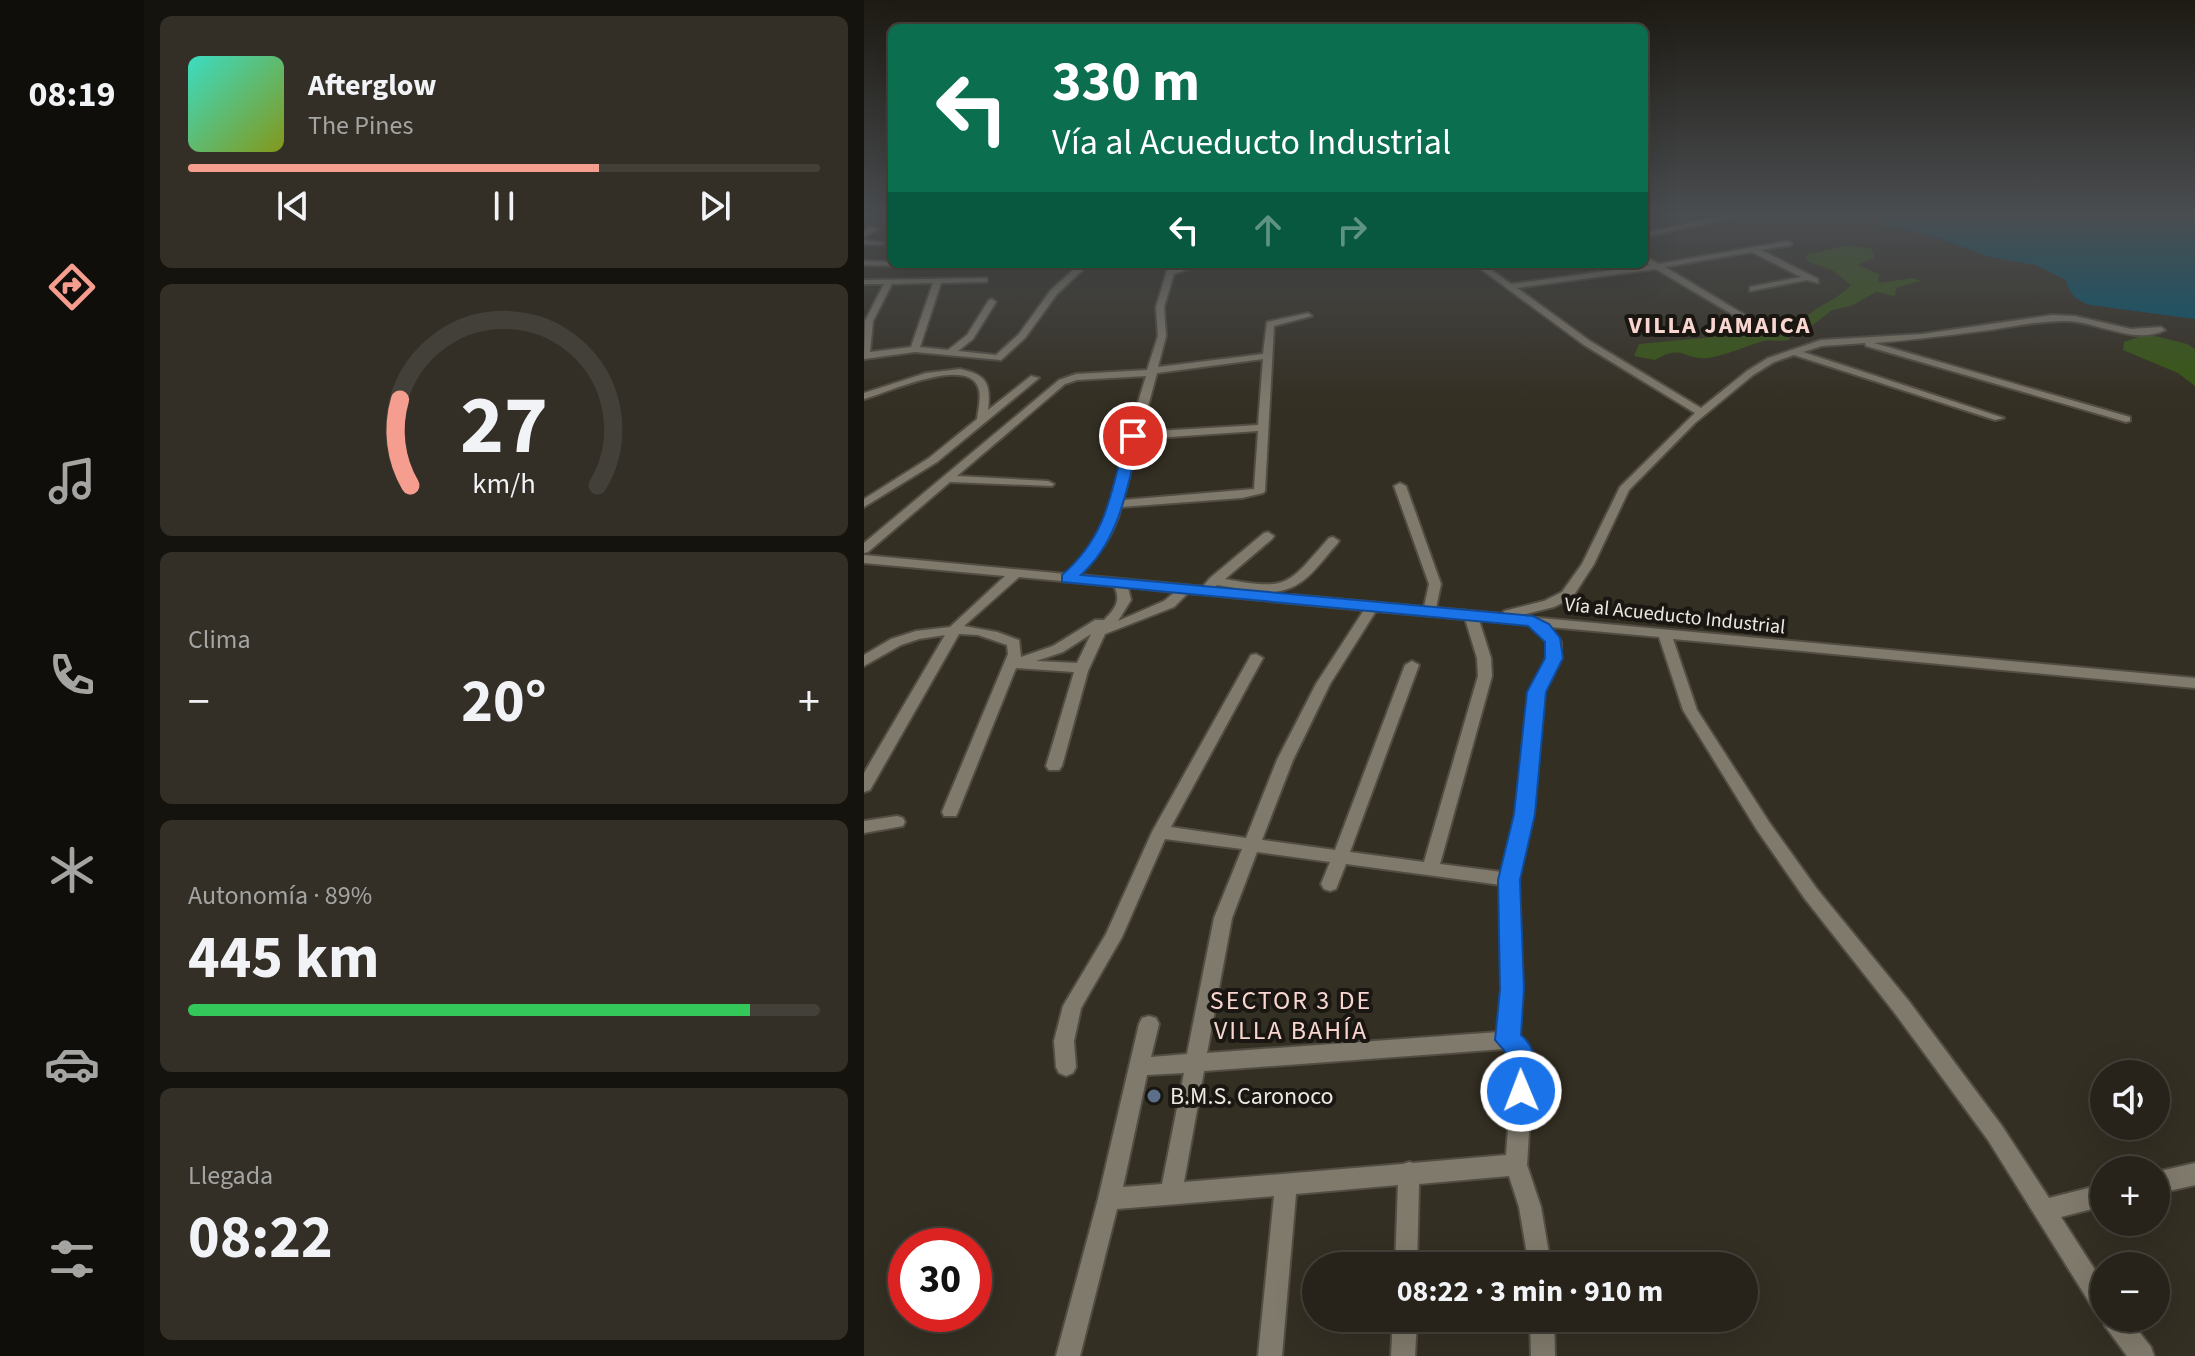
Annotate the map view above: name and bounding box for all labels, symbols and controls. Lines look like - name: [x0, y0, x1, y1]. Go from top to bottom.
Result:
- text: 330 m: [1052, 43, 1200, 122]
- icon: left: [920, 56, 1024, 160]
- text: Afterglow: [308, 64, 436, 107]
- text: 08:19: [29, 69, 115, 120]
- text: The Pines: [308, 107, 413, 144]
- text: Vía al Acueducto Industrial: [1052, 117, 1451, 168]
- icon: previous: [271, 184, 315, 228]
- icon: pause: [482, 184, 526, 228]
- icon: next: [693, 184, 737, 228]
- icon: left: [1162, 208, 1206, 252]
- icon: ahead: [1246, 208, 1290, 252]
- icon: right: [1330, 208, 1374, 252]
- icon: directions: [44, 259, 100, 315]
- district label: VILLA JAMAICA: [1628, 308, 1811, 343]
- text: 27: [460, 367, 548, 485]
- pin: [1099, 402, 1167, 470]
- icon: arrive: [1111, 414, 1155, 458]
- icon: music: [44, 453, 100, 509]
- text: km/h: [472, 464, 536, 504]
- street label: Vía al Acueducto Industrial: [1563, 590, 1787, 642]
- text: Clima: [188, 621, 251, 658]
- icon: phone: [44, 647, 100, 703]
- text: 20°: [461, 660, 547, 745]
- text: −: [188, 671, 210, 734]
- text: +: [798, 671, 820, 734]
- icon: climate: [44, 842, 100, 898]
- text: Autonomía · 89%: [188, 877, 372, 914]
- text: 445 km: [188, 916, 379, 1001]
- district label: SECTOR 3 DE VILLA BAHÍA: [1210, 982, 1372, 1049]
- icon: car: [44, 1036, 100, 1092]
- position arrow: [1479, 1049, 1563, 1133]
- map controls: [2090, 1060, 2170, 1332]
- button: sound: [2090, 1060, 2170, 1140]
- place label: B.M.S. Caronoco: [1170, 1079, 1334, 1114]
- marker: B.M.S. Caronoco: [1145, 1087, 1163, 1105]
- button: +: [2090, 1156, 2170, 1236]
- text: Llegada: [188, 1157, 273, 1194]
- text: 08:22: [188, 1196, 333, 1281]
- speed limit sign: 30: [888, 1228, 992, 1332]
- icon: filters: [44, 1231, 100, 1287]
- button: −: [2090, 1252, 2170, 1332]
- text: 08:22 · 3 min · 910 m: [1397, 1270, 1663, 1313]

